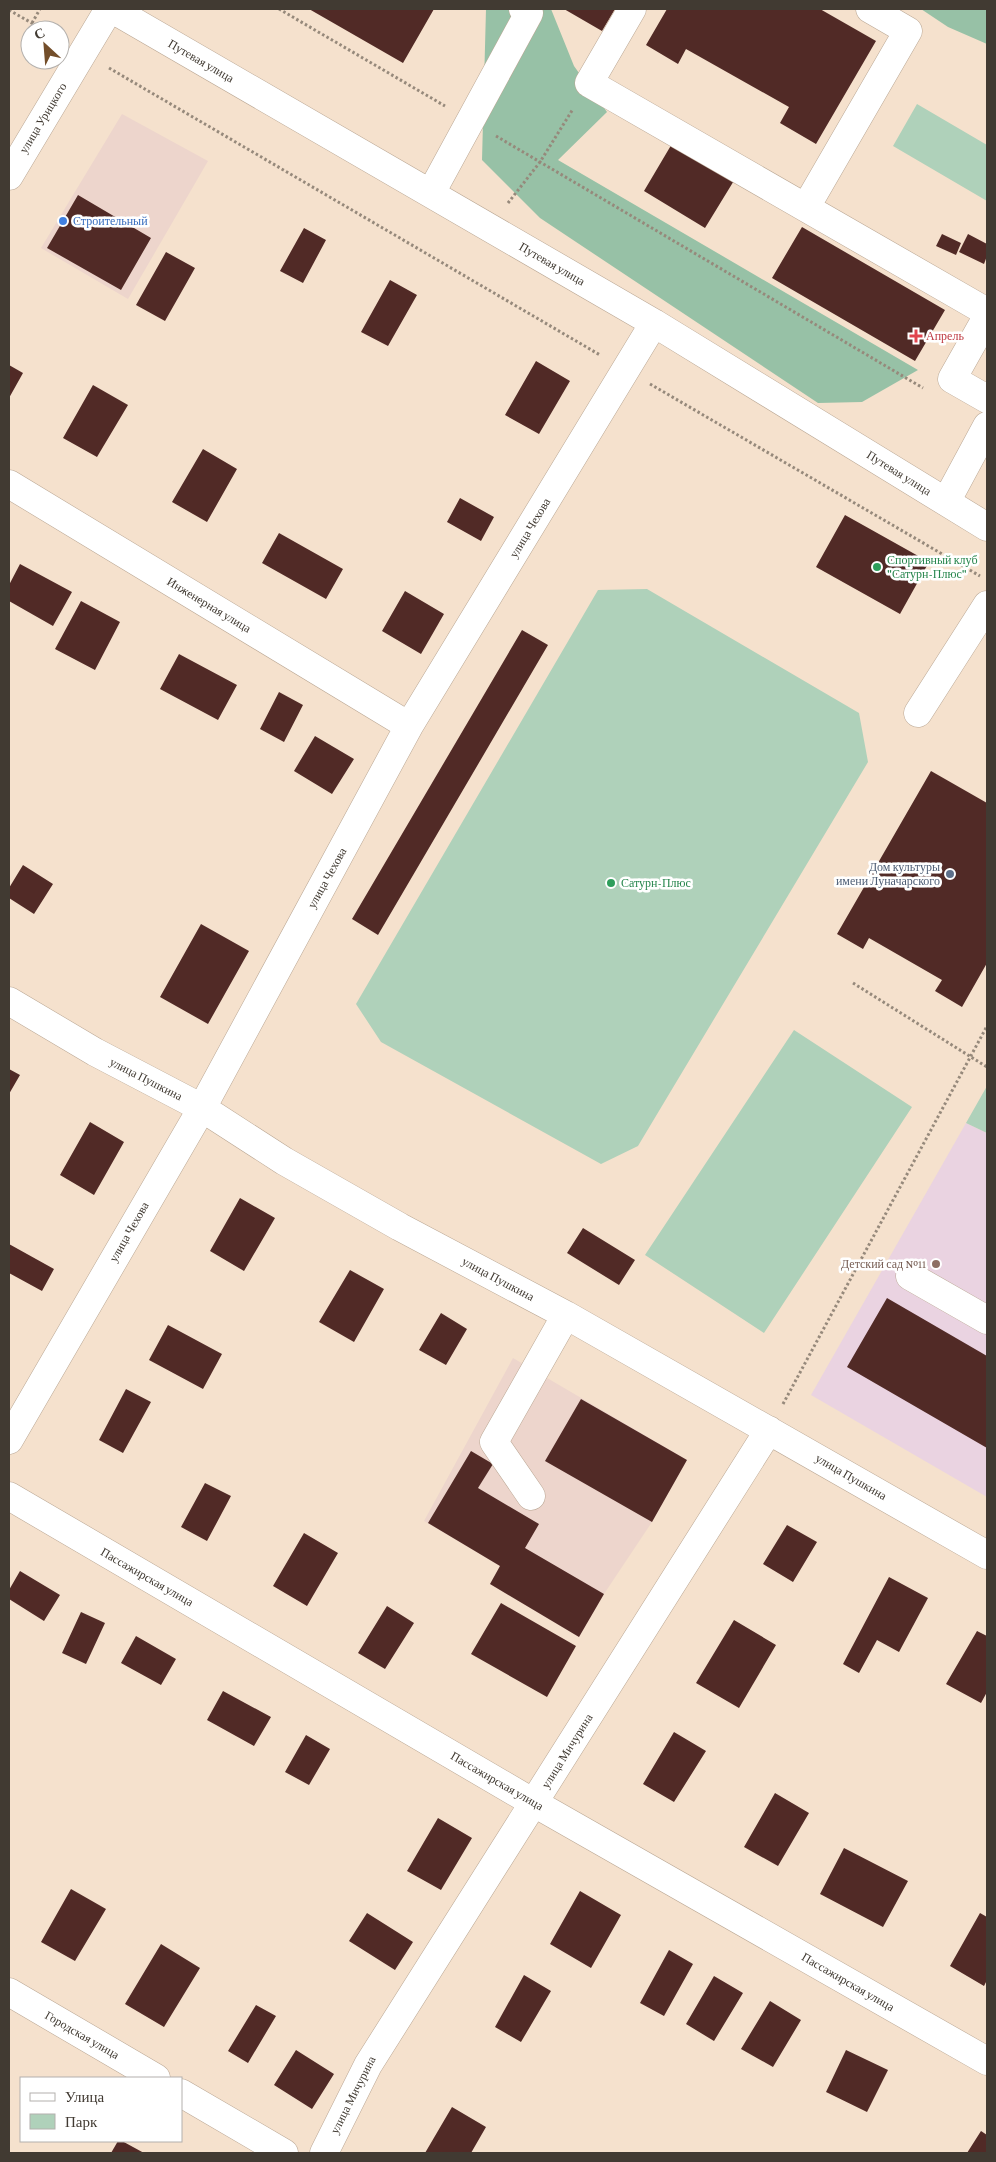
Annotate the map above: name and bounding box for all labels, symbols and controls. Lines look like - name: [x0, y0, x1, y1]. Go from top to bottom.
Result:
- north arrow: [20, 20, 70, 70]
- text: С: [31, 24, 47, 43]
- street label: Путевая улица: [166, 37, 237, 86]
- street label: улица Урицкого: [16, 80, 70, 156]
- place label: Строительный: [73, 214, 148, 228]
- marker: Строительный: [57, 215, 69, 227]
- street label: Путевая улица: [517, 240, 588, 289]
- place label: Апрель: [926, 329, 964, 343]
- marker: Апрель: [910, 330, 922, 342]
- street label: Путевая улица: [864, 448, 934, 499]
- street label: улица Чехова: [507, 495, 554, 560]
- place label: Спортивный клуб "Сатурн-Плюс": [887, 553, 978, 581]
- marker: Спортивный клуб "Сатурн-Плюс": [871, 561, 883, 573]
- street label: Инженерная улица: [164, 574, 254, 636]
- street label: улица Чехова: [305, 845, 350, 911]
- place label: Дом культуры имени Луначарского: [836, 860, 940, 888]
- marker: Дом культуры имени Луначарского: [944, 868, 956, 880]
- place label: Сатурн-Плюс: [621, 876, 691, 890]
- marker: Сатурн-Плюс: [605, 877, 617, 889]
- street label: улица Пушкина: [107, 1055, 185, 1104]
- street label: улица Чехова: [106, 1199, 152, 1265]
- street label: улица Пушкина: [459, 1254, 537, 1304]
- place label: Детский сад №11: [841, 1257, 926, 1271]
- marker: Детский сад №11: [930, 1258, 942, 1270]
- street label: улица Пушкина: [813, 1451, 890, 1503]
- street label: Пассажирская улица: [98, 1545, 196, 1610]
- street label: улица Мичурина: [538, 1711, 596, 1791]
- street label: Пассажирская улица: [448, 1749, 546, 1814]
- street label: Пассажирская улица: [799, 1950, 897, 2015]
- street label: Городская улица: [42, 2008, 122, 2062]
- street label: улица Мичурина: [327, 2053, 379, 2136]
- legend: [20, 2077, 182, 2142]
- text: Улица: [65, 2089, 104, 2105]
- text: Парк: [65, 2114, 98, 2130]

